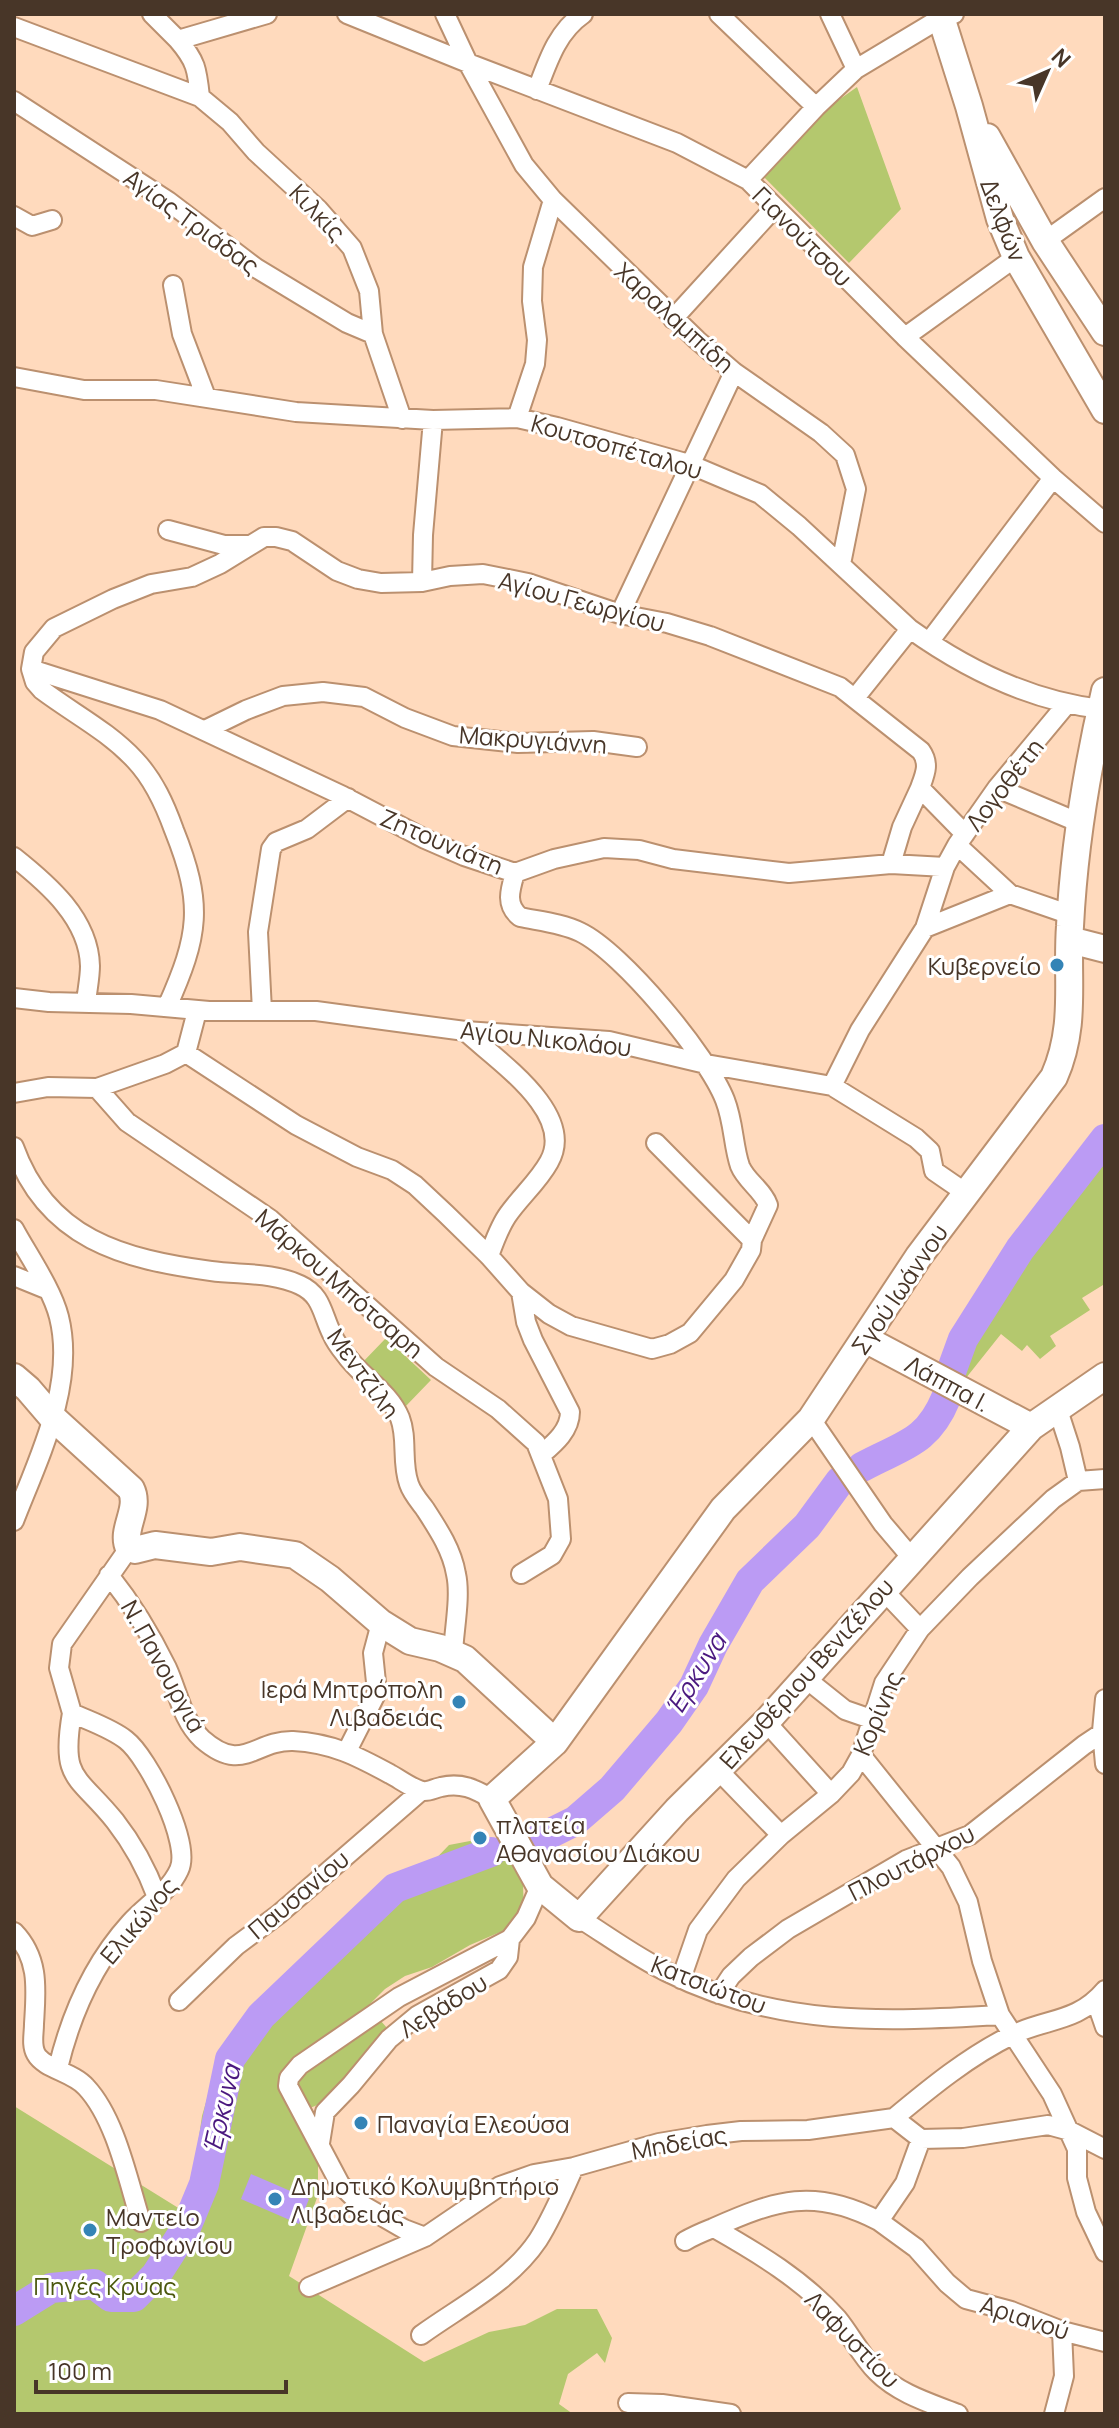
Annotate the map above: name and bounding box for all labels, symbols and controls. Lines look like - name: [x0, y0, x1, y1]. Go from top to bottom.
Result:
- north arrow: [1007, 32, 1087, 112]
- text: N: [1045, 42, 1077, 74]
- street label: Αγίας Τριάδας: [118, 161, 266, 281]
- street label: Δελφών: [973, 174, 1035, 266]
- street label: Κιλκίς: [283, 176, 353, 248]
- street label: Γιανούτσου: [746, 179, 860, 293]
- street label: Χαραλαμπίδη: [608, 254, 742, 380]
- street label: Κουτσοπέταλου: [528, 406, 706, 486]
- street label: Αγίου Γεωργίου: [495, 563, 669, 639]
- street label: Μακρυγιάννη: [458, 717, 608, 761]
- street label: Λογοθέτη: [958, 731, 1050, 837]
- street label: Ζητουνιάτη: [376, 800, 508, 882]
- place label: Κυβερνείο: [928, 949, 1041, 982]
- marker: Κυβερνείο: [1048, 956, 1066, 974]
- street label: Αγίου Νικολάου: [459, 1013, 633, 1063]
- street label: Μάρκου Μπότσαρη: [249, 1201, 431, 1365]
- street label: Σγού Ιωάννου: [843, 1217, 955, 1361]
- street label: Μεντζίλη: [320, 1321, 408, 1425]
- street label: Λάππα Ι.: [900, 1347, 996, 1419]
- street label: Ελευθέριου Βενιζέλου: [711, 1570, 901, 1776]
- street label: Ν. Πανουργιά: [114, 1594, 214, 1738]
- water label: Έρκυνα: [656, 1624, 735, 1722]
- street label: Κορίνης: [844, 1666, 910, 1760]
- place label: Ιερά Μητρόπολη Λιβαδειάς: [261, 1672, 443, 1733]
- marker: Ιερά Μητρόπολη Λιβαδειάς: [450, 1693, 468, 1711]
- place label: πλατεία Αθανασίου Διάκου: [496, 1808, 700, 1869]
- street label: Πλουτάρχου: [842, 1816, 980, 1908]
- marker: πλατεία Αθανασίου Διάκου: [471, 1829, 489, 1847]
- street label: Παυσανίου: [241, 1842, 355, 1946]
- street label: Ελικώνος: [92, 1870, 184, 1970]
- street label: Κατσιώτου: [647, 1947, 771, 2021]
- street label: Λεβάδου: [393, 1965, 493, 2045]
- water label: Έρκυνα: [193, 2059, 249, 2157]
- place label: Παναγία Ελεούσα: [377, 2107, 570, 2140]
- marker: Παναγία Ελεούσα: [352, 2114, 370, 2132]
- street label: Μηδείας: [629, 2117, 729, 2167]
- place label: Δημοτικό Κολυμβητήριο Λιβαδειάς: [291, 2169, 559, 2230]
- marker: Δημοτικό Κολυμβητήριο Λιβαδειάς: [266, 2190, 284, 2208]
- place label: Μαντείο Τροφωνίου: [106, 2200, 233, 2261]
- marker: Μαντείο Τροφωνίου: [81, 2221, 99, 2239]
- park label: Πηγές Κρύας: [33, 2269, 177, 2302]
- street label: Λαφυστίου: [798, 2283, 908, 2395]
- street label: Αριανού: [976, 2287, 1074, 2347]
- scale bar: [36, 2344, 286, 2394]
- text: 100 m: [48, 2354, 112, 2387]

